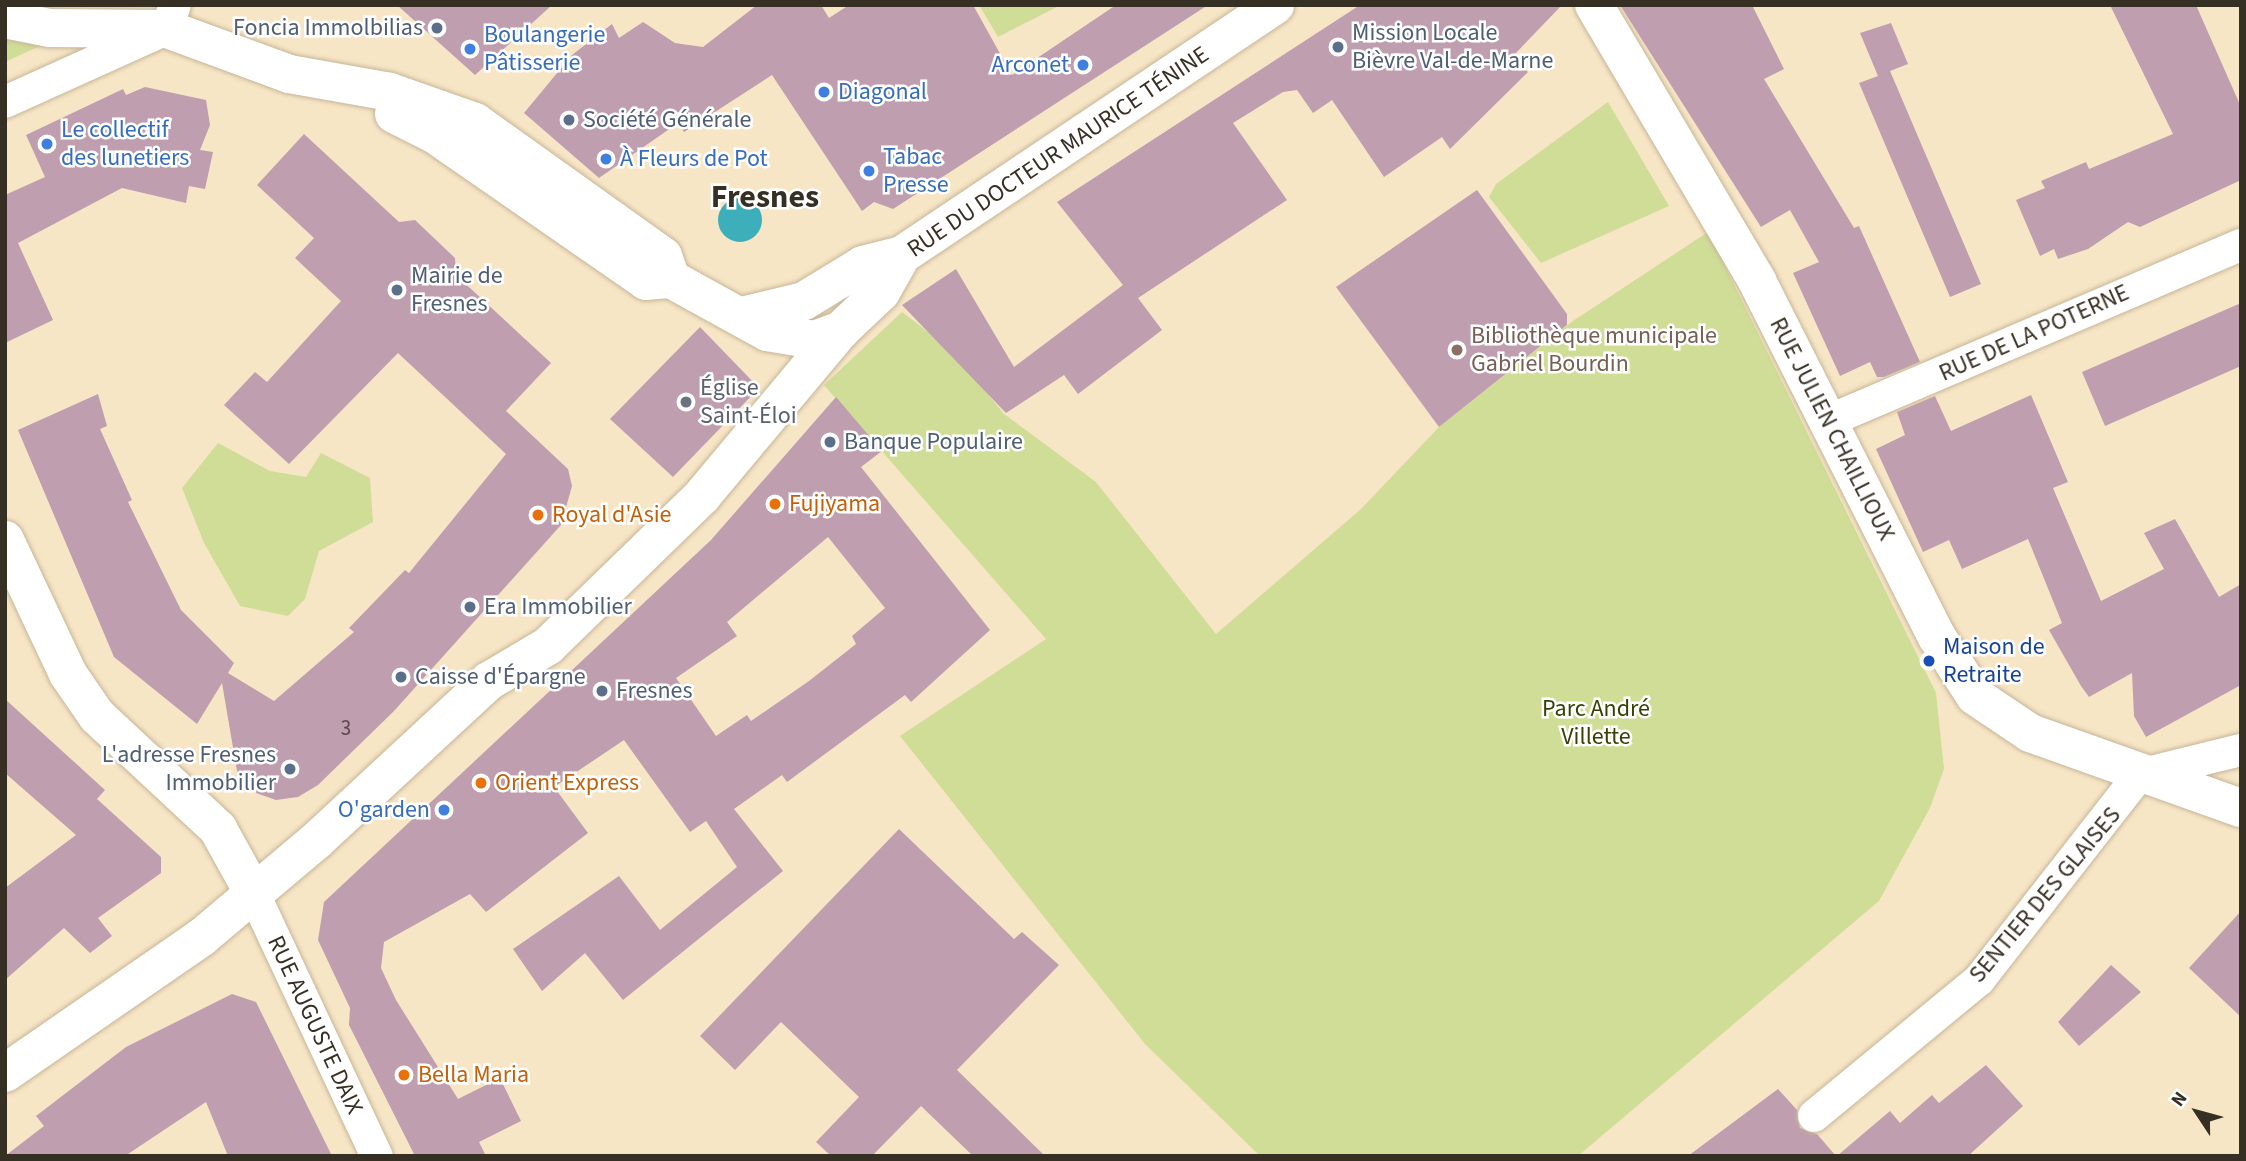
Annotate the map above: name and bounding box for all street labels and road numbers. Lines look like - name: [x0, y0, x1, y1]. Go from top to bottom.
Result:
- street label: RUE DU DOCTEUR MAURICE TÉNINE: [902, 40, 1214, 264]
- street label: RUE DE LA POTERNE: [1935, 278, 2133, 388]
- street label: RUE JULIEN CHAILLIOUX: [1763, 313, 1901, 545]
- street label: SENTIER DES GLAISES: [1963, 801, 2127, 989]
- street label: RUE AUGUSTE DAIX: [261, 931, 369, 1119]

